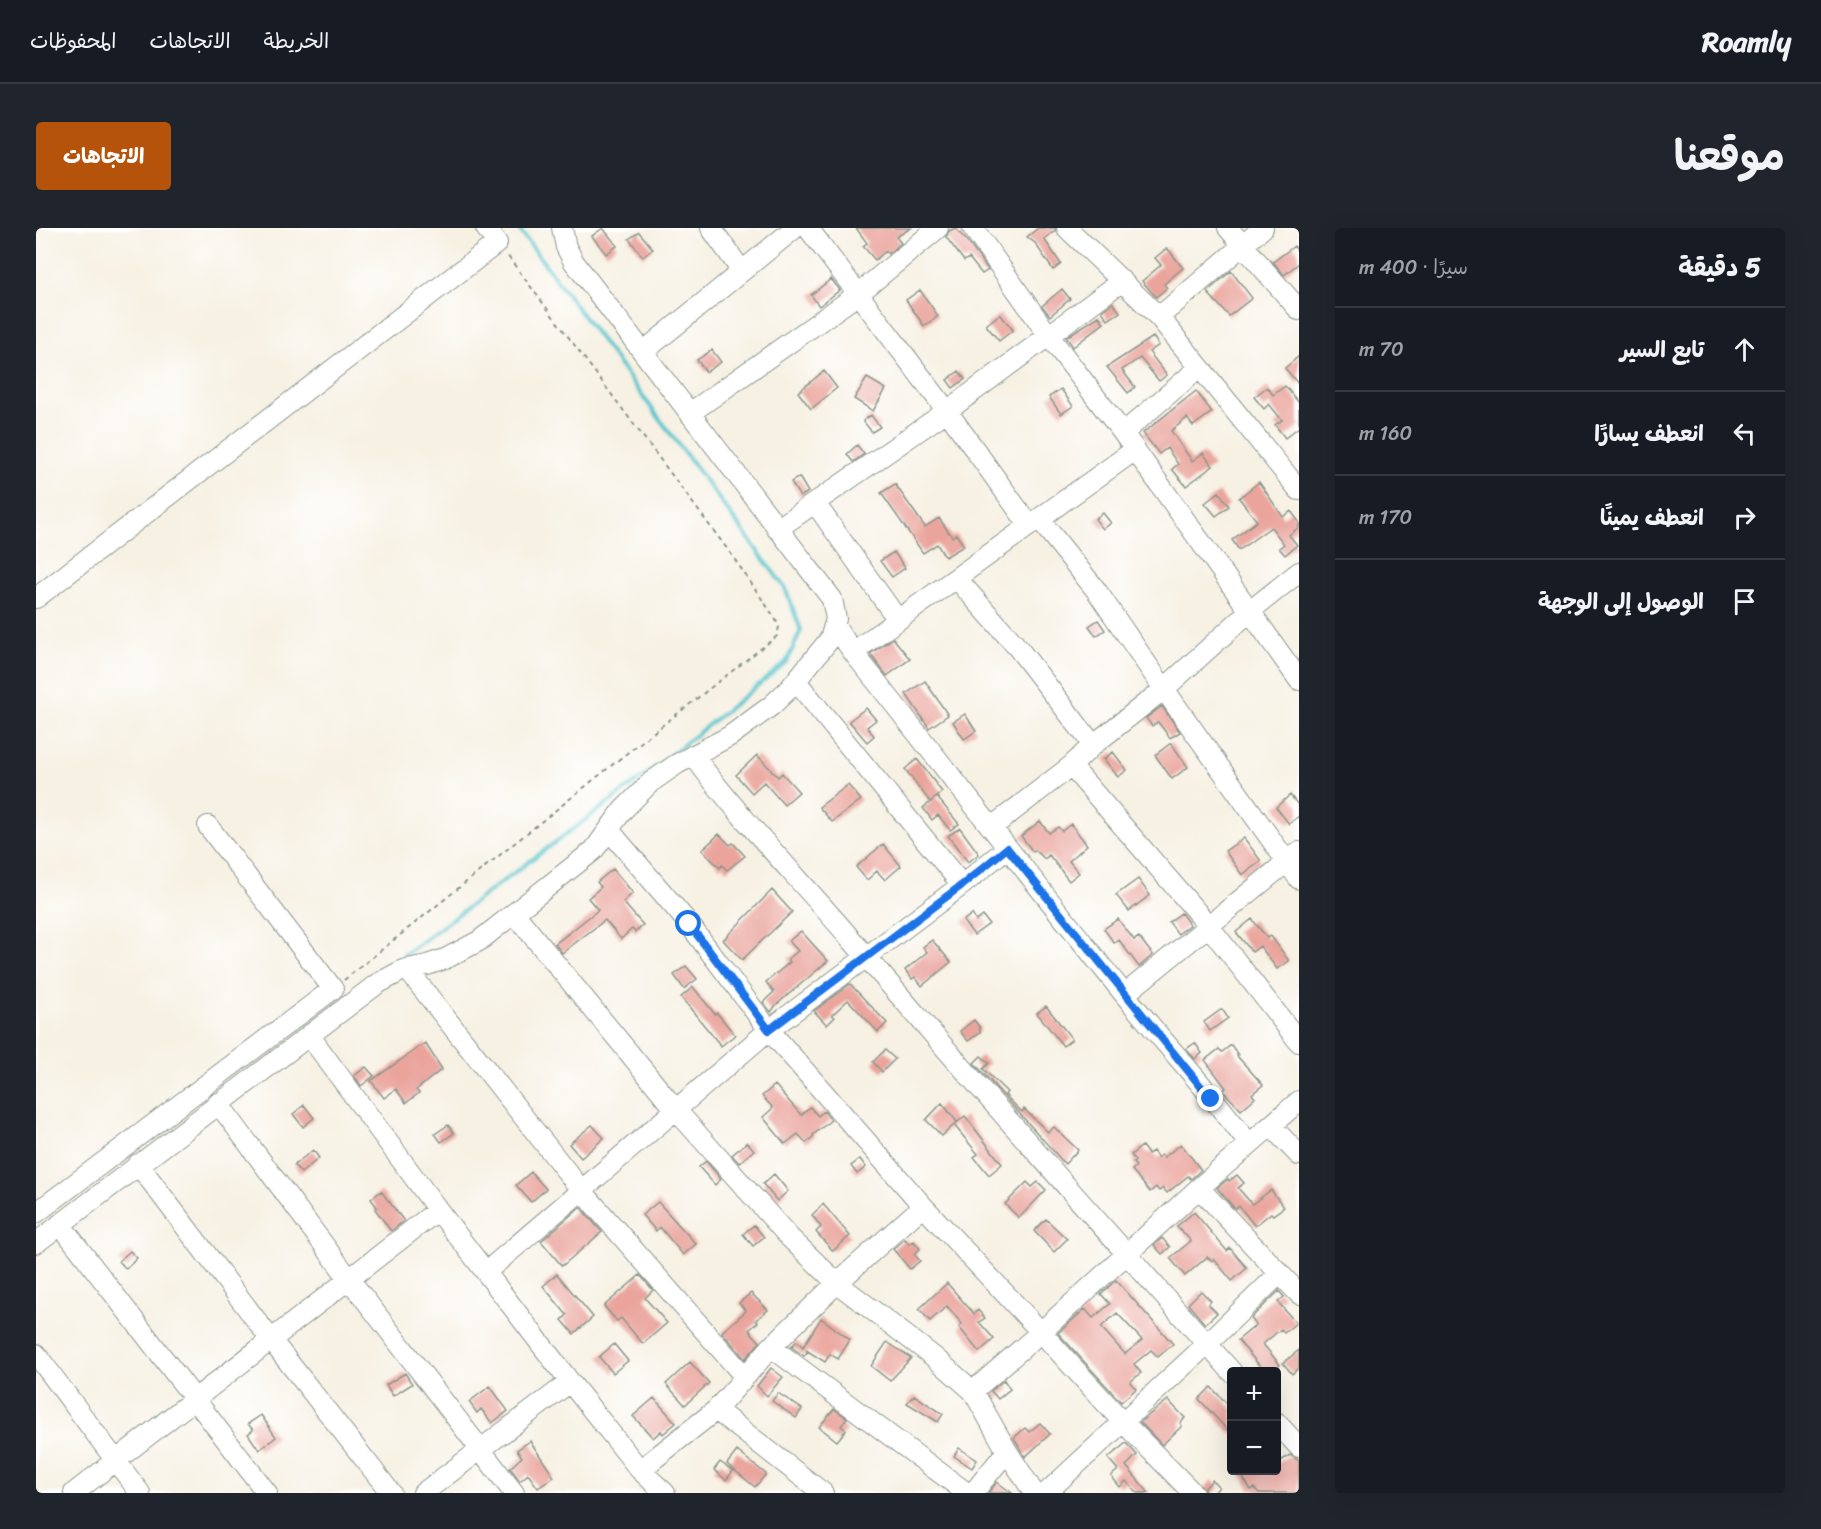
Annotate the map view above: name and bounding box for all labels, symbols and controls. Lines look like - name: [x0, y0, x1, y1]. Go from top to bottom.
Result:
- text: Roamly: [1702, 17, 1791, 66]
- text: المحفوظات: [30, 22, 116, 60]
- text: الاتجاهات: [149, 22, 231, 60]
- text: الخريطة: [264, 22, 329, 60]
- text: موقعنا: [1674, 119, 1785, 193]
- button: الاتجاهات: [36, 122, 171, 190]
- text: 5 دقيقة: [1678, 244, 1761, 290]
- text: سيرًا · 400 m: [1359, 250, 1468, 285]
- text: تابع السير: [1620, 330, 1704, 369]
- text: 70 m: [1359, 332, 1404, 367]
- icon: ahead: [1728, 333, 1761, 366]
- text: انعطف يسارًا: [1594, 414, 1704, 453]
- text: 160 m: [1359, 416, 1412, 451]
- icon: left: [1728, 417, 1761, 450]
- text: انعطف يمينًا: [1600, 498, 1704, 537]
- text: 170 m: [1359, 500, 1412, 535]
- icon: right: [1728, 501, 1761, 534]
- text: الوصول إلى الوجهة: [1538, 582, 1704, 621]
- icon: arrive: [1728, 585, 1761, 618]
- route start: [675, 910, 701, 936]
- route end: [1197, 1085, 1223, 1111]
- map controls: [1227, 1367, 1281, 1475]
- button: +: [1227, 1367, 1281, 1421]
- button: −: [1227, 1421, 1281, 1475]

